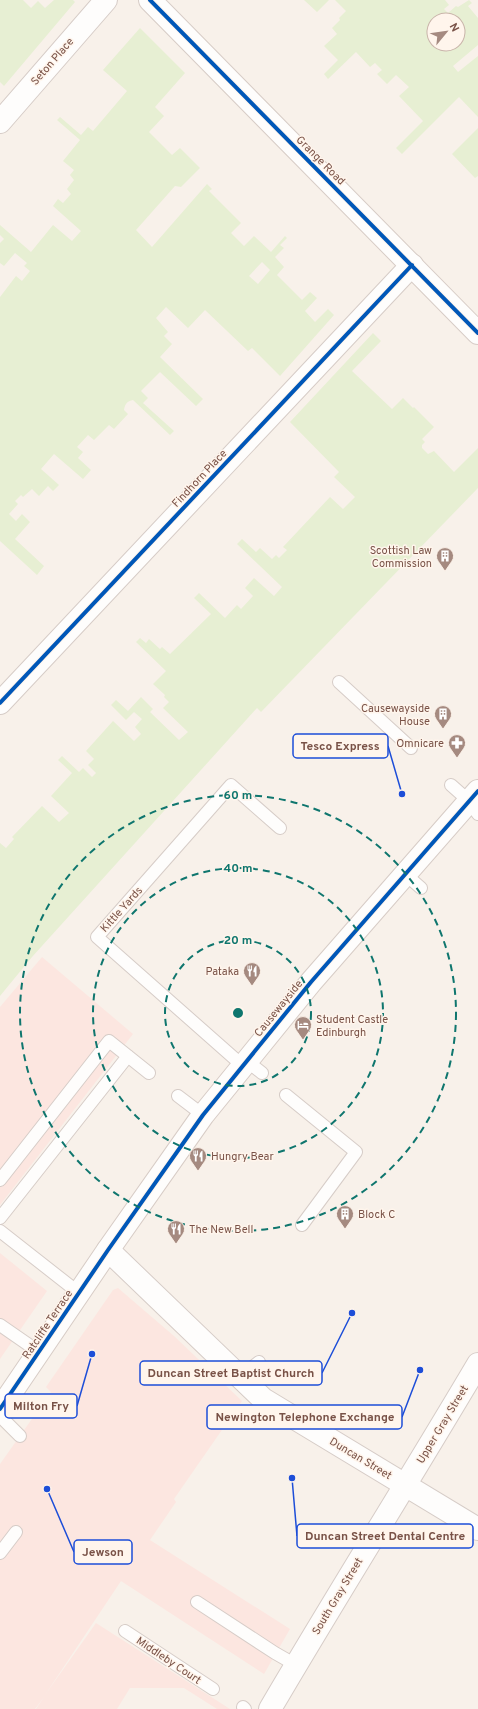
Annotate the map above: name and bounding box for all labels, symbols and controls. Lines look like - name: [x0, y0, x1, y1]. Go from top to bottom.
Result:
- north arrow: [426, 12, 466, 52]
- text: N: [446, 21, 462, 34]
- street label: Seton Place: [28, 35, 77, 88]
- street label: Grange Road: [293, 133, 348, 188]
- street label: Findhorn Place: [169, 447, 230, 511]
- place label: Scottish Law Commission: [370, 544, 432, 571]
- building icon: Scottish Law Commission: [435, 546, 455, 571]
- place label: Causewayside House: [361, 702, 430, 729]
- building icon: Causewayside House: [433, 704, 453, 729]
- pharmacy icon: Omnicare: [447, 733, 467, 758]
- callout: Tesco Express: [293, 734, 388, 758]
- place label: Omnicare: [396, 737, 444, 751]
- text: Tesco Express: [300, 739, 380, 755]
- text: 60 m: [224, 788, 252, 804]
- text: 40 m: [223, 861, 253, 877]
- street label: Kittle Yards: [98, 884, 146, 935]
- text: 20 m: [224, 933, 252, 949]
- restaurant icon: Pataka: [242, 961, 262, 986]
- place label: Pataka: [205, 965, 239, 979]
- street label: Causewayside: [252, 977, 306, 1040]
- centre of rings: [231, 1006, 245, 1020]
- place label: Student Castle Edinburgh: [316, 1013, 388, 1040]
- hotel icon: Student Castle Edinburgh: [293, 1015, 313, 1040]
- restaurant icon: Hungry Bear: [188, 1146, 208, 1171]
- place label: Hungry Bear: [211, 1150, 274, 1164]
- building icon: Block C: [335, 1204, 355, 1229]
- place label: Block C: [358, 1208, 395, 1222]
- restaurant icon: The New Bell: [166, 1219, 186, 1244]
- place label: The New Bell: [189, 1223, 253, 1237]
- street label: Ratcliffe Terrace: [19, 1287, 76, 1362]
- callout: Duncan Street Baptist Church: [140, 1361, 322, 1385]
- text: Duncan Street Baptist Church: [148, 1366, 314, 1382]
- street label: Upper Gray Street: [414, 1383, 472, 1466]
- callout: Milton Fry: [5, 1394, 77, 1418]
- text: Milton Fry: [13, 1399, 69, 1415]
- callout: Newington Telephone Exchange: [207, 1405, 402, 1429]
- text: Newington Telephone Exchange: [215, 1410, 395, 1426]
- street label: Duncan Street: [327, 1435, 394, 1483]
- callout: Duncan Street Dental Centre: [297, 1524, 473, 1548]
- text: Duncan Street Dental Centre: [305, 1529, 465, 1545]
- callout: Jewson: [74, 1540, 132, 1564]
- text: Jewson: [82, 1545, 124, 1561]
- street label: South Gray Street: [309, 1555, 366, 1638]
- street label: Middleby Court: [133, 1634, 204, 1688]

